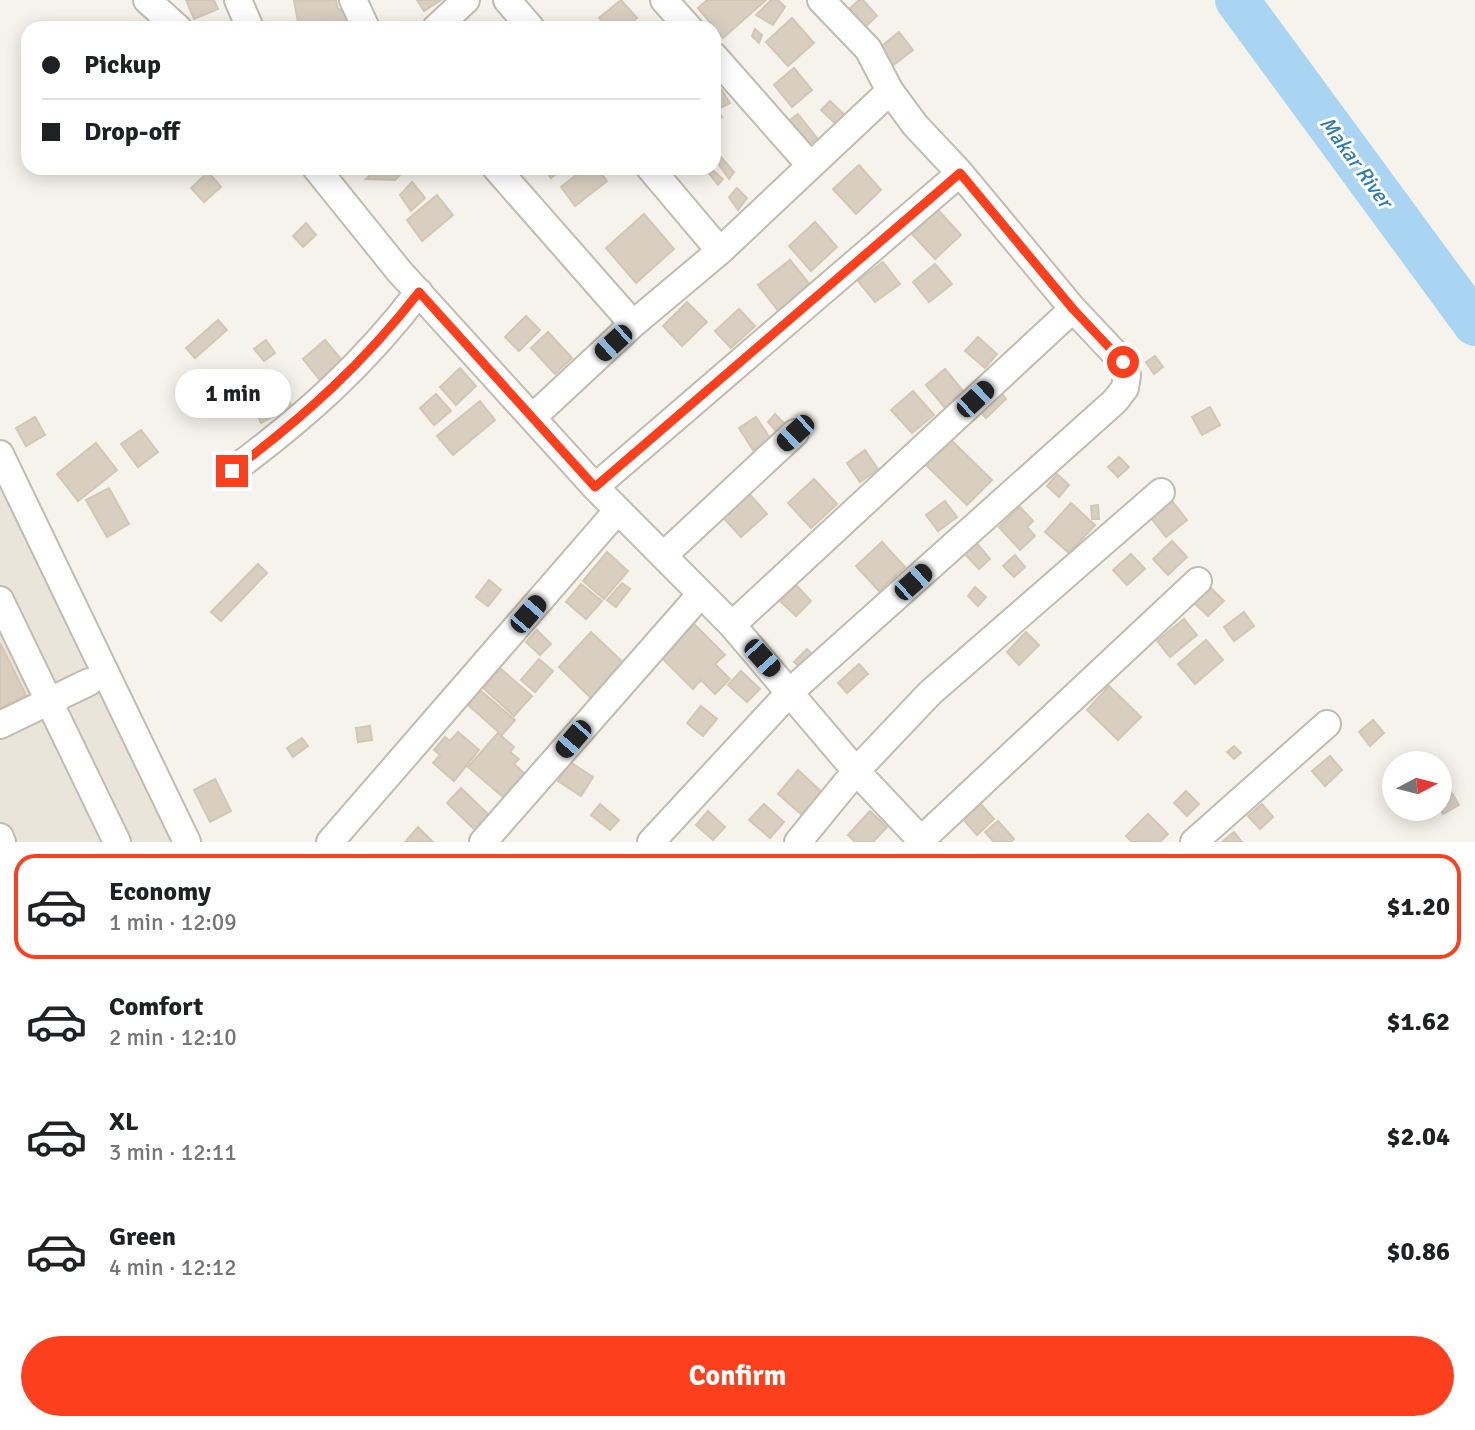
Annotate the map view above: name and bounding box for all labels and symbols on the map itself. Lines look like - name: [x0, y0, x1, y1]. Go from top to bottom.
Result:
- water label: Makar River: [1314, 111, 1400, 215]
- car: [591, 321, 636, 365]
- route start: [1107, 346, 1139, 378]
- callout: 1 min: [174, 370, 290, 419]
- car: [953, 377, 998, 421]
- car: [773, 411, 818, 455]
- route end: [216, 455, 248, 487]
- car: [891, 560, 936, 604]
- car: [507, 591, 550, 637]
- car: [741, 635, 784, 681]
- car: [552, 716, 595, 762]
- north arrow: [1382, 751, 1452, 821]

